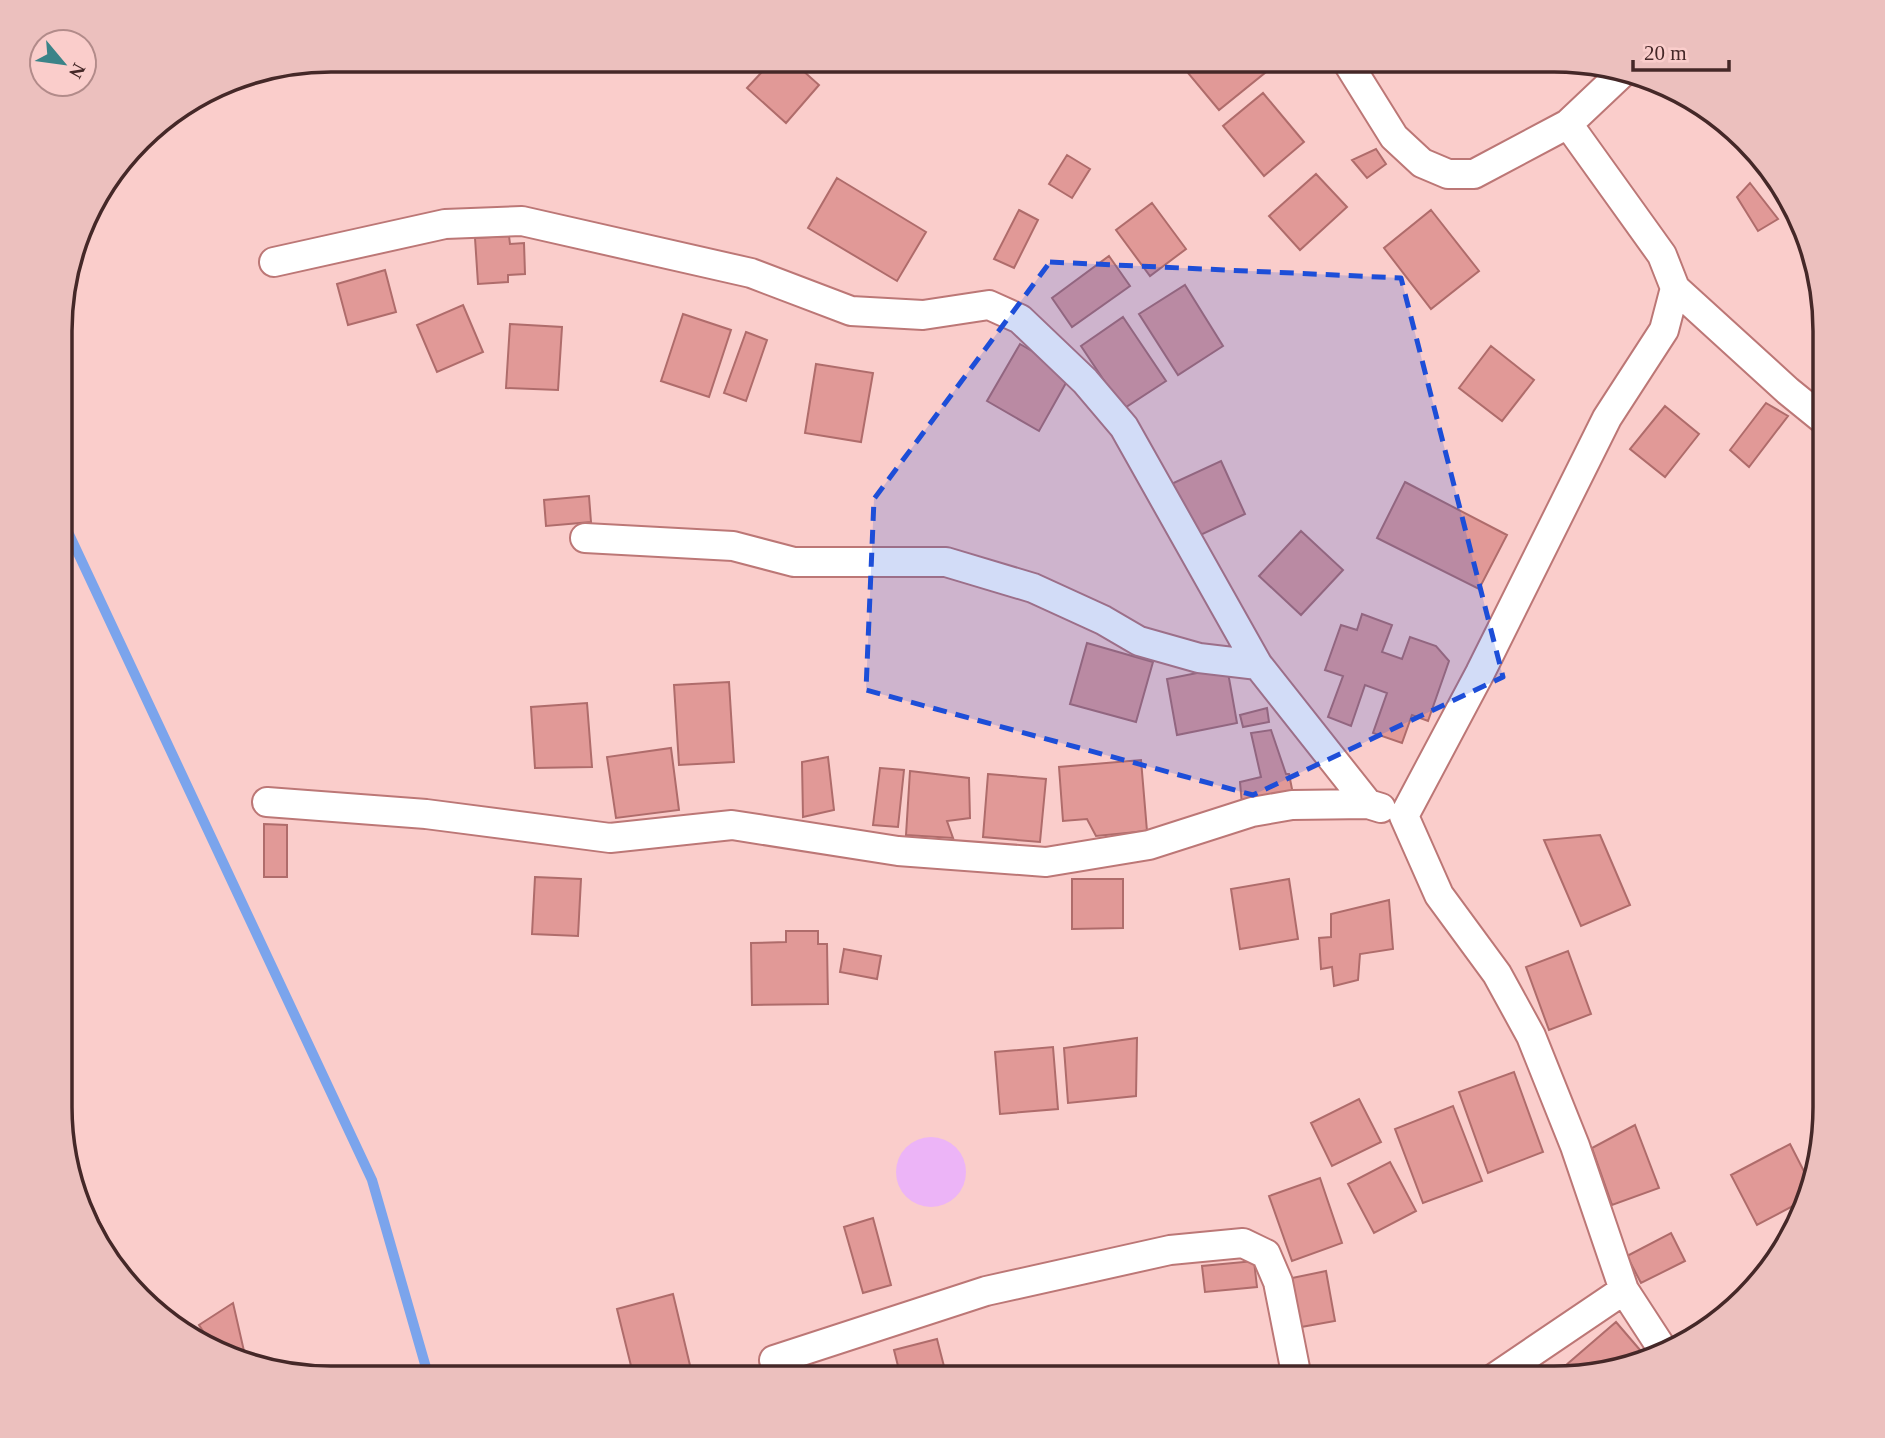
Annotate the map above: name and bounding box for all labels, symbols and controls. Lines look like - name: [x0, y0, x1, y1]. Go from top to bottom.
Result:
- north arrow: [28, 28, 98, 98]
- scale bar: [1633, 28, 1729, 72]
- text: 20 m: [1644, 41, 1687, 65]
- text: N: [65, 60, 90, 82]

